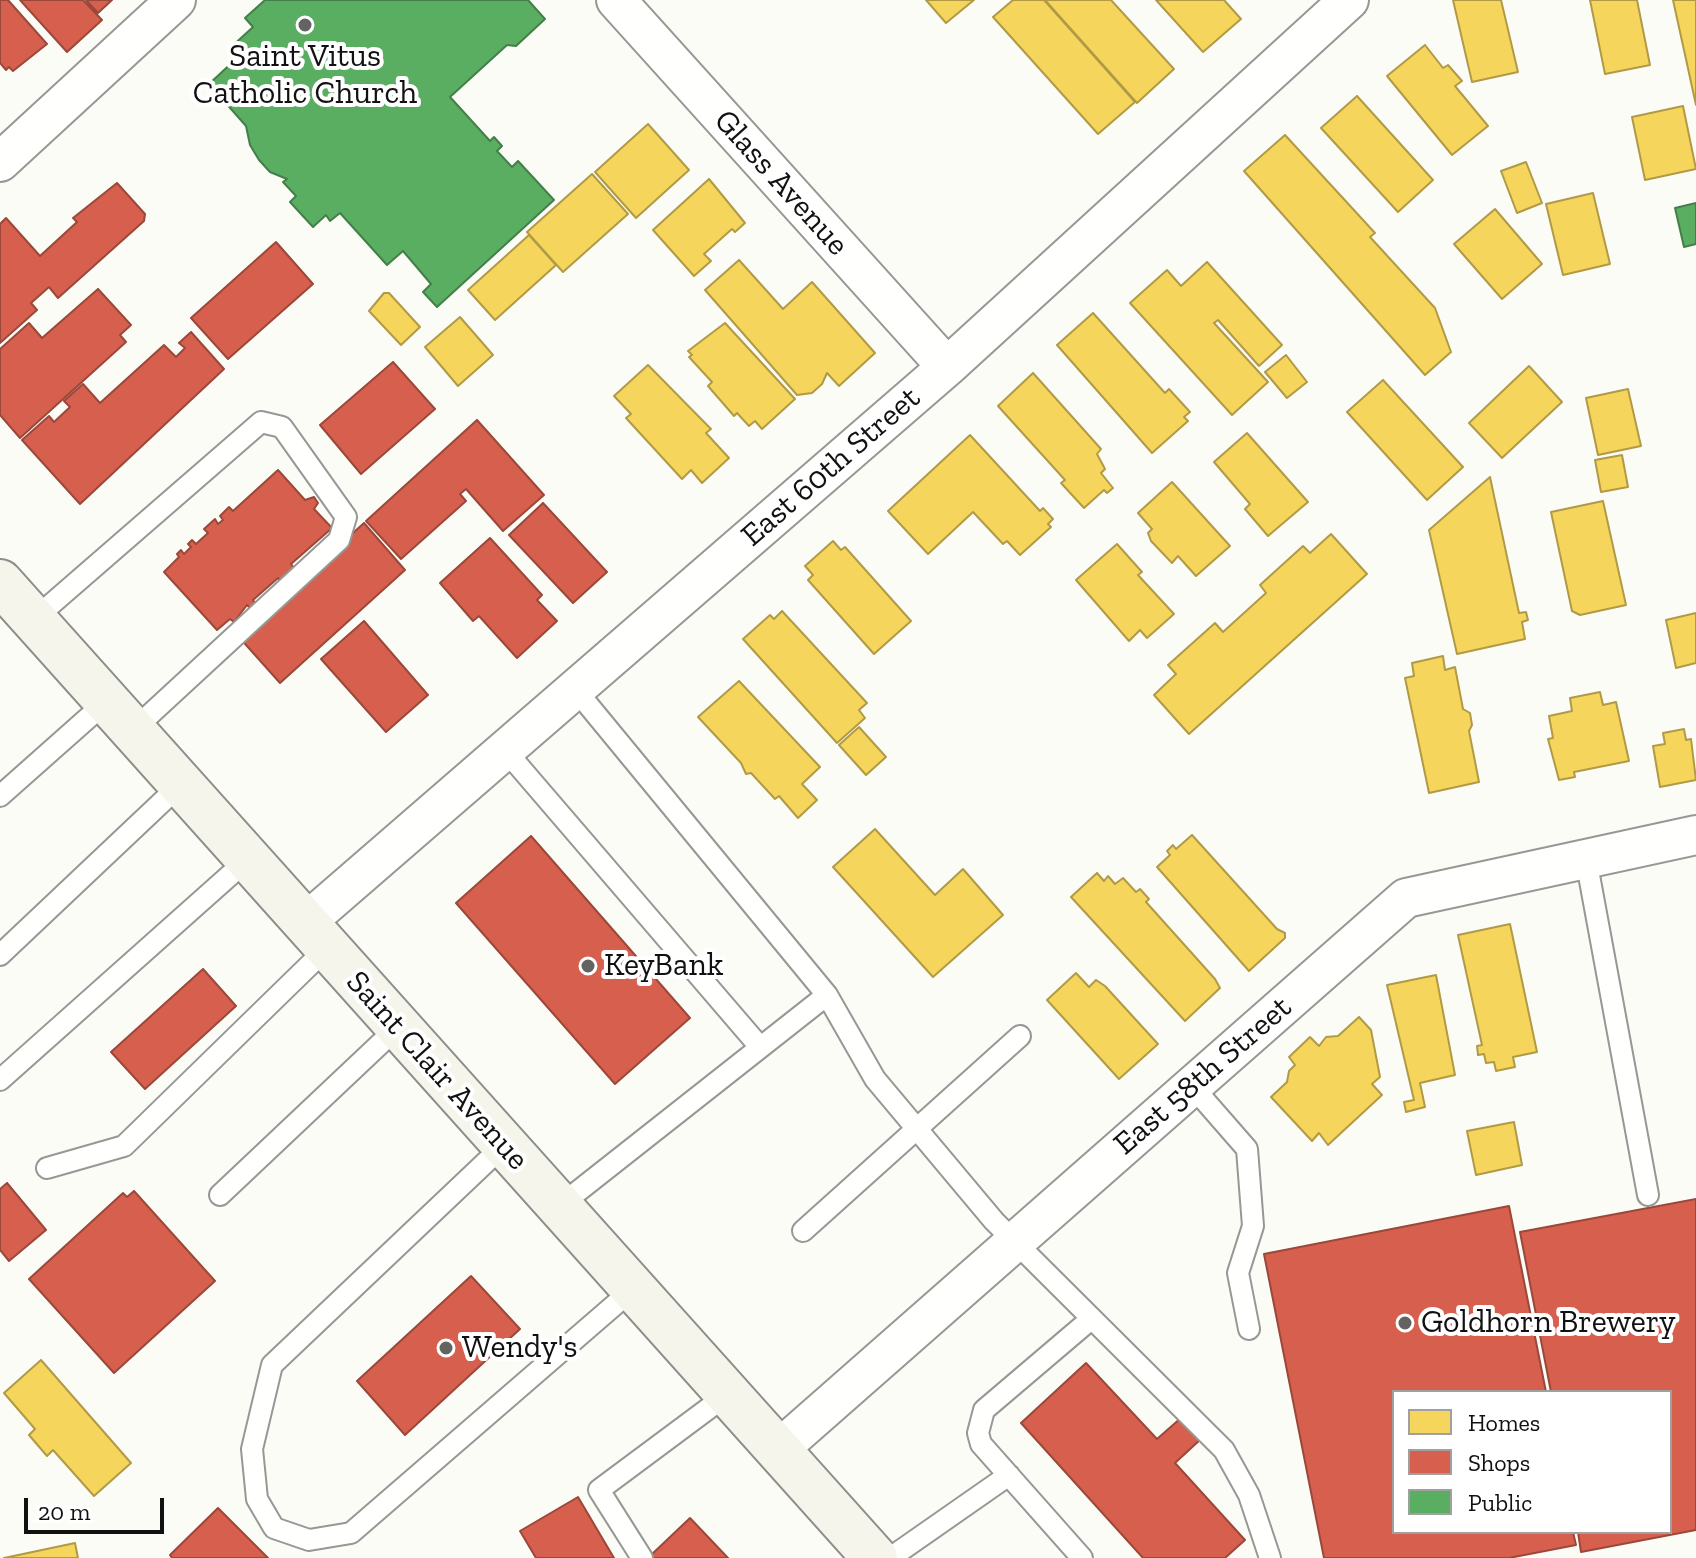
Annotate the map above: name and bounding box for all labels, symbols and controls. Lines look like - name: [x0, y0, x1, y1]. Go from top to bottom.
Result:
- marker: Saint Vitus Catholic Church: [296, 16, 314, 34]
- place label: Saint Vitus Catholic Church: [193, 38, 417, 113]
- street label: Glass Avenue: [706, 102, 856, 264]
- street label: East 60th Street: [734, 379, 928, 555]
- place label: KeyBank: [604, 947, 723, 985]
- marker: KeyBank: [579, 957, 597, 975]
- street label: Saint Clair Avenue: [338, 964, 536, 1178]
- street label: East 58th Street: [1106, 989, 1300, 1163]
- place label: Goldhorn Brewery: [1421, 1304, 1675, 1342]
- marker: Goldhorn Brewery: [1396, 1314, 1414, 1332]
- place label: Wendy's: [462, 1329, 578, 1367]
- marker: Wendy's: [437, 1339, 455, 1357]
- legend: [1392, 1390, 1672, 1534]
- text: Homes: [1468, 1408, 1540, 1437]
- text: Shops: [1468, 1448, 1530, 1477]
- scale bar: [28, 1482, 168, 1532]
- text: Public: [1468, 1488, 1532, 1517]
- text: 20 m: [38, 1497, 90, 1526]

